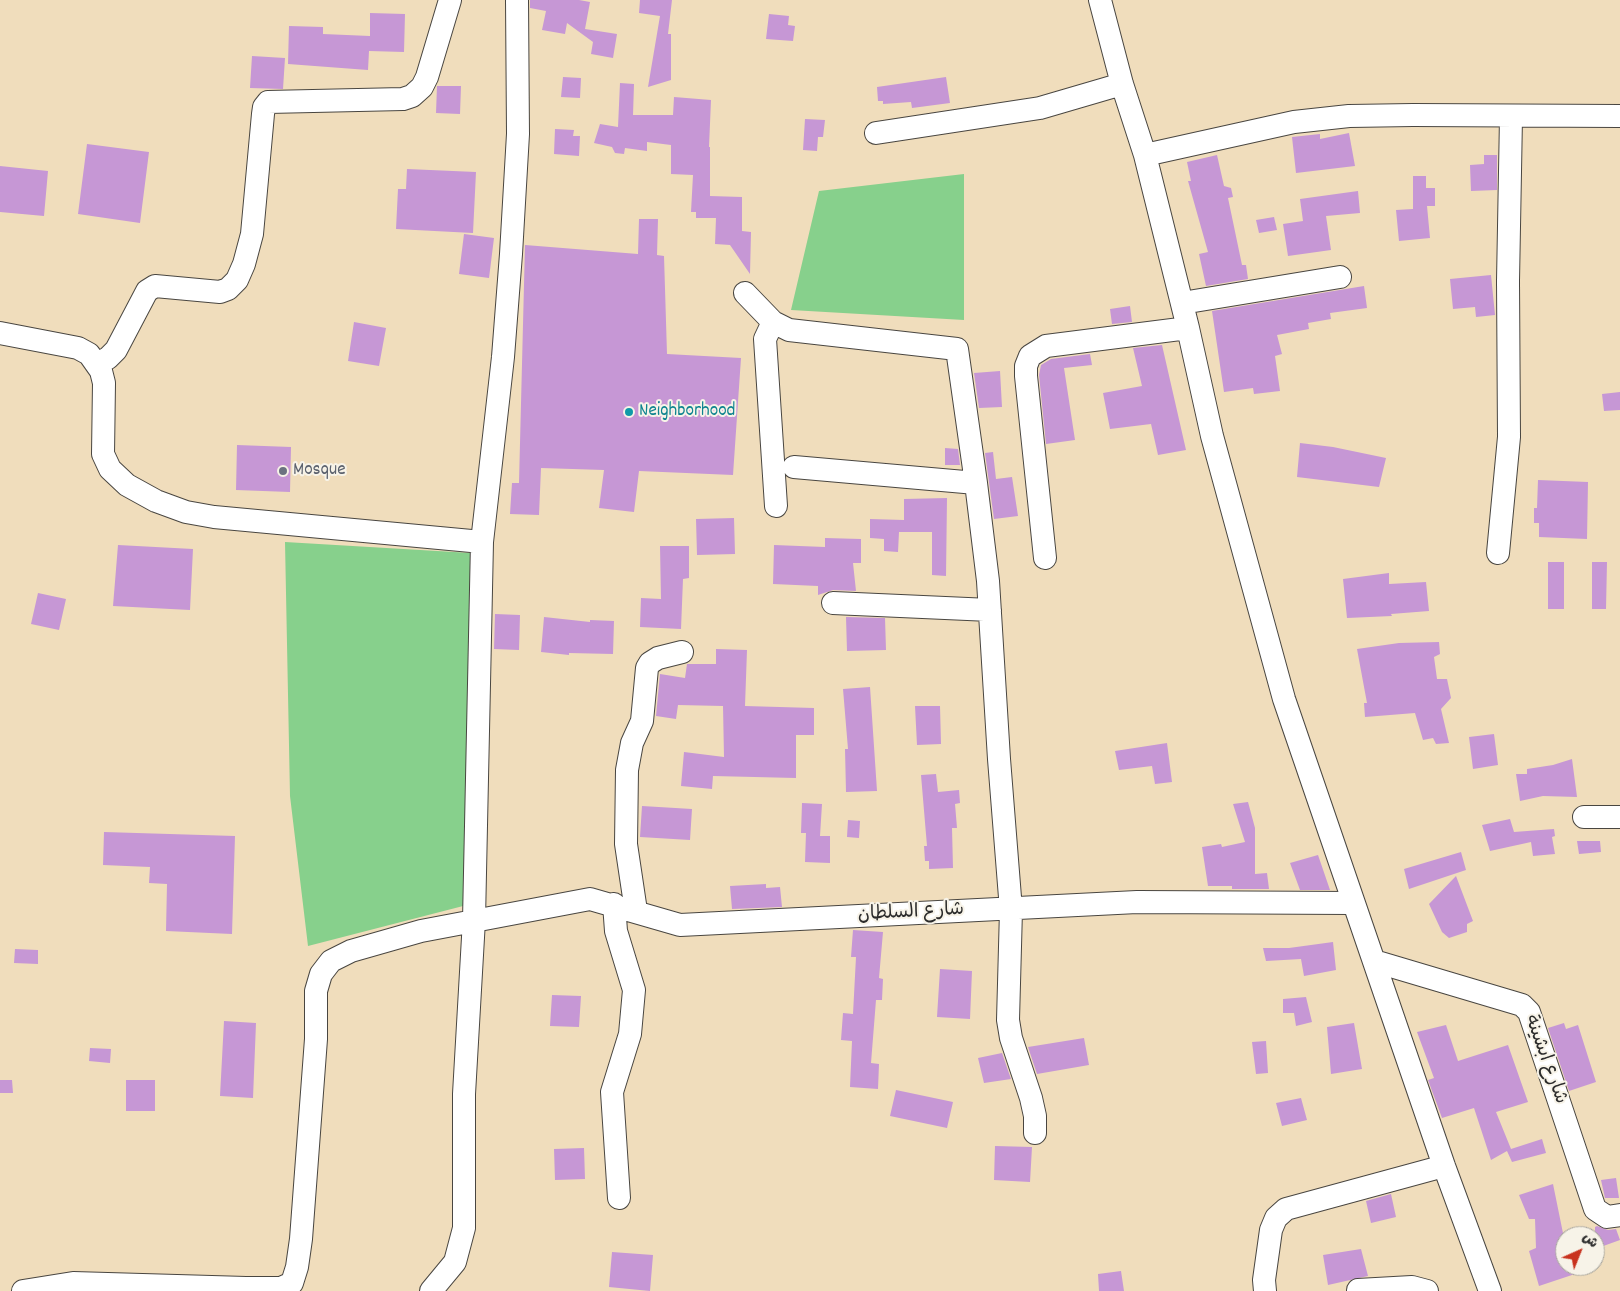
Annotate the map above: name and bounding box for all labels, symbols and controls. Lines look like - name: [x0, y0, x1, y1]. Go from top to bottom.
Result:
- place label: Neighborhood: [639, 401, 736, 423]
- marker: Neighborhood: [623, 406, 635, 418]
- place label: Mosque: [293, 460, 346, 482]
- marker: Mosque: [277, 465, 289, 477]
- street label: شارع السلطان: [857, 900, 965, 928]
- street label: شارع ابشينة: [1517, 1012, 1571, 1108]
- north arrow: [1555, 1226, 1605, 1276]
- text: ش: [1577, 1228, 1602, 1253]

